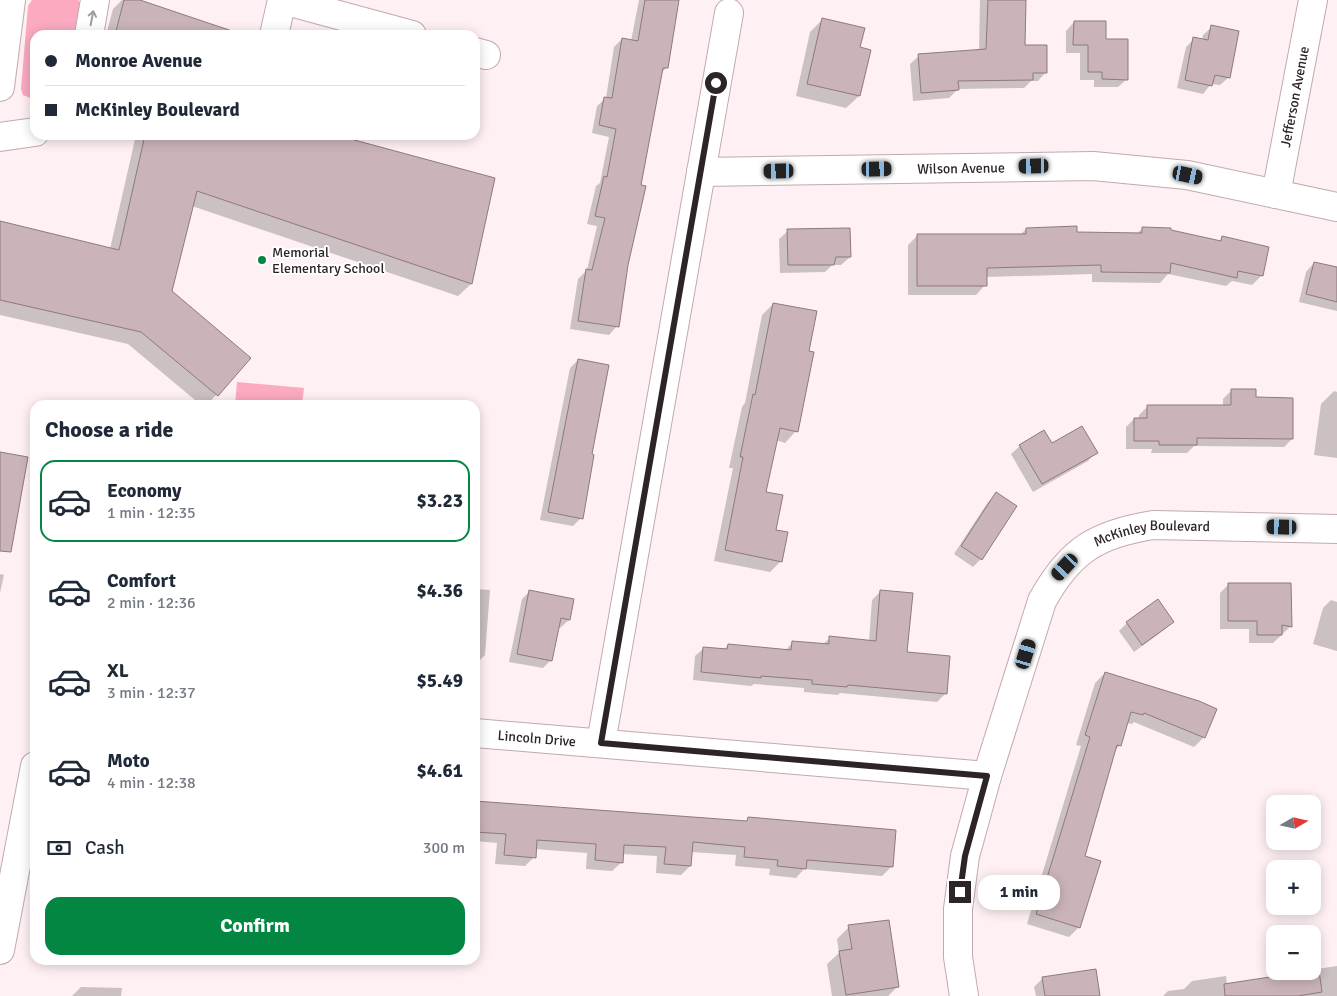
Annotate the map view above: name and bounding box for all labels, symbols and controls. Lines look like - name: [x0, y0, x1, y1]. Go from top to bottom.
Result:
- one-way arrow: [88, 10, 97, 26]
- street label: Jefferson Avenue: [1277, 45, 1312, 149]
- text: Monroe Avenue: [75, 49, 202, 73]
- route start: [705, 72, 727, 94]
- text: McKinley Boulevard: [75, 98, 240, 122]
- car: [1018, 158, 1049, 174]
- street label: Wilson Avenue: [917, 159, 1005, 177]
- car: [861, 161, 892, 177]
- car: [763, 163, 794, 179]
- car: [1171, 165, 1204, 185]
- place label: Memorial Elementary School: [272, 244, 385, 277]
- marker: Memorial Elementary School: [256, 254, 268, 266]
- text: Choose a ride: [45, 416, 173, 443]
- icon: car: [47, 479, 92, 524]
- text: Economy: [107, 479, 181, 503]
- text: $3.23: [417, 489, 463, 513]
- text: 1 min · 12:35: [107, 503, 196, 523]
- street label: McKinley Boulevard: [1091, 516, 1210, 550]
- car: [1266, 519, 1297, 535]
- car: [1049, 551, 1080, 583]
- icon: car: [47, 569, 92, 614]
- text: Comfort: [107, 569, 176, 593]
- text: $4.36: [417, 579, 463, 603]
- text: 2 min · 12:36: [107, 593, 196, 613]
- car: [1014, 637, 1037, 671]
- icon: car: [47, 659, 92, 704]
- text: XL: [107, 659, 129, 683]
- text: $5.49: [417, 669, 463, 693]
- text: 3 min · 12:37: [107, 683, 196, 703]
- street label: Lincoln Drive: [497, 726, 577, 750]
- icon: car: [47, 749, 92, 794]
- text: Moto: [107, 749, 150, 773]
- text: $4.61: [417, 759, 463, 783]
- text: 4 min · 12:38: [107, 773, 196, 793]
- north arrow: [1266, 795, 1321, 850]
- map controls: [1266, 795, 1321, 980]
- icon: cash: [45, 834, 73, 862]
- text: Cash: [85, 836, 125, 860]
- text: 300 m: [423, 838, 465, 858]
- button: +: [1266, 860, 1321, 915]
- callout: 1 min: [978, 874, 1060, 910]
- route end: [949, 881, 971, 903]
- text: 1 min: [1000, 882, 1038, 902]
- button: Confirm: [45, 897, 465, 955]
- button: −: [1266, 925, 1321, 980]

